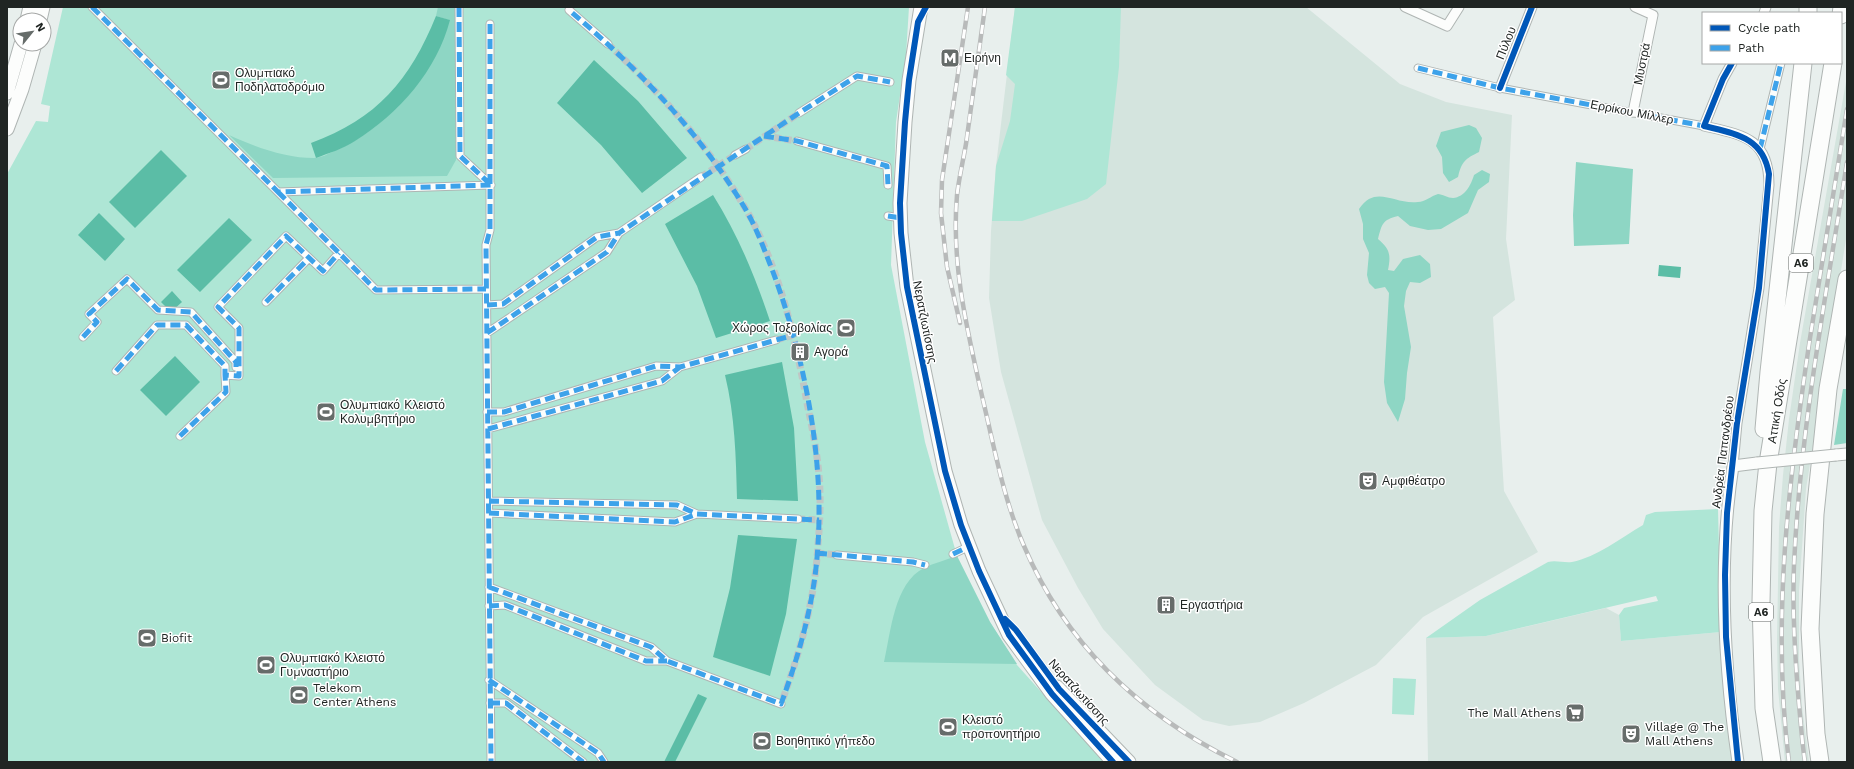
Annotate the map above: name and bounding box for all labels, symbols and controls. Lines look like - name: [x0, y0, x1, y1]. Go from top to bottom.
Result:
- north arrow: [12, 12, 52, 52]
- legend: [1702, 12, 1842, 64]
- text: N: [33, 20, 48, 34]
- text: Cycle path: [1738, 21, 1800, 35]
- street label: Πύλου: [1493, 24, 1519, 62]
- text: Path: [1738, 41, 1764, 55]
- street label: Μυστρά: [1631, 42, 1653, 86]
- metro station icon: Ειρήνη: [939, 47, 961, 69]
- place label: Ειρήνη: [964, 51, 1001, 65]
- place label: Ολυμπιακό Ποδηλατοδρόμιο: [235, 66, 325, 94]
- sports icon: Ολυμπιακό Ποδηλατοδρόμιο: [210, 69, 232, 91]
- street label: Ερρίκου Μίλλερ: [1589, 97, 1675, 127]
- road number: Α6: [1789, 254, 1813, 272]
- street label: Νερατζιωτίσσης: [910, 279, 940, 365]
- sports icon: Χώρος Τοξοβολίας: [835, 317, 857, 339]
- place label: Χώρος Τοξοβολίας: [732, 321, 832, 335]
- building icon: Αγορά: [789, 341, 811, 363]
- place label: Αγορά: [814, 345, 848, 359]
- street label: Αττική Οδός: [1765, 377, 1789, 444]
- street label: Ανδρέα Παπανδρέου: [1709, 395, 1737, 509]
- place label: Ολυμπιακό Κλειστό Κολυμβητήριο: [340, 398, 445, 426]
- sports icon: Ολυμπιακό Κλειστό Κολυμβητήριο: [315, 401, 337, 423]
- theatre icon: Αμφιθέατρο: [1357, 470, 1379, 492]
- place label: Αμφιθέατρο: [1382, 474, 1445, 488]
- building icon: Εργαστήρια: [1155, 594, 1177, 616]
- place label: Εργαστήρια: [1180, 598, 1243, 612]
- road number: Α6: [1749, 603, 1773, 621]
- sports icon: Biofit: [136, 627, 158, 649]
- place label: Biofit: [161, 631, 192, 645]
- place label: Ολυμπιακό Κλειστό Γυμναστήριο: [280, 651, 385, 679]
- sports icon: Ολυμπιακό Κλειστό Γυμναστήριο: [255, 654, 277, 676]
- street label: Νερατζιωτίσσης: [1046, 656, 1112, 728]
- place label: Telekom Center Athens: [313, 681, 396, 709]
- sports icon: Telekom Center Athens: [288, 684, 310, 706]
- supermarket icon: The Mall Athens: [1564, 702, 1586, 724]
- place label: The Mall Athens: [1467, 706, 1561, 720]
- place label: Κλειστό προπονητήριο: [962, 713, 1040, 741]
- sports icon: Κλειστό προπονητήριο: [937, 716, 959, 738]
- place label: Village @ The Mall Athens: [1645, 720, 1724, 748]
- theatre icon: Village @ The Mall Athens: [1620, 723, 1642, 745]
- sports icon: Βοηθητικό γήπεδο: [751, 730, 773, 752]
- place label: Βοηθητικό γήπεδο: [776, 734, 875, 748]

